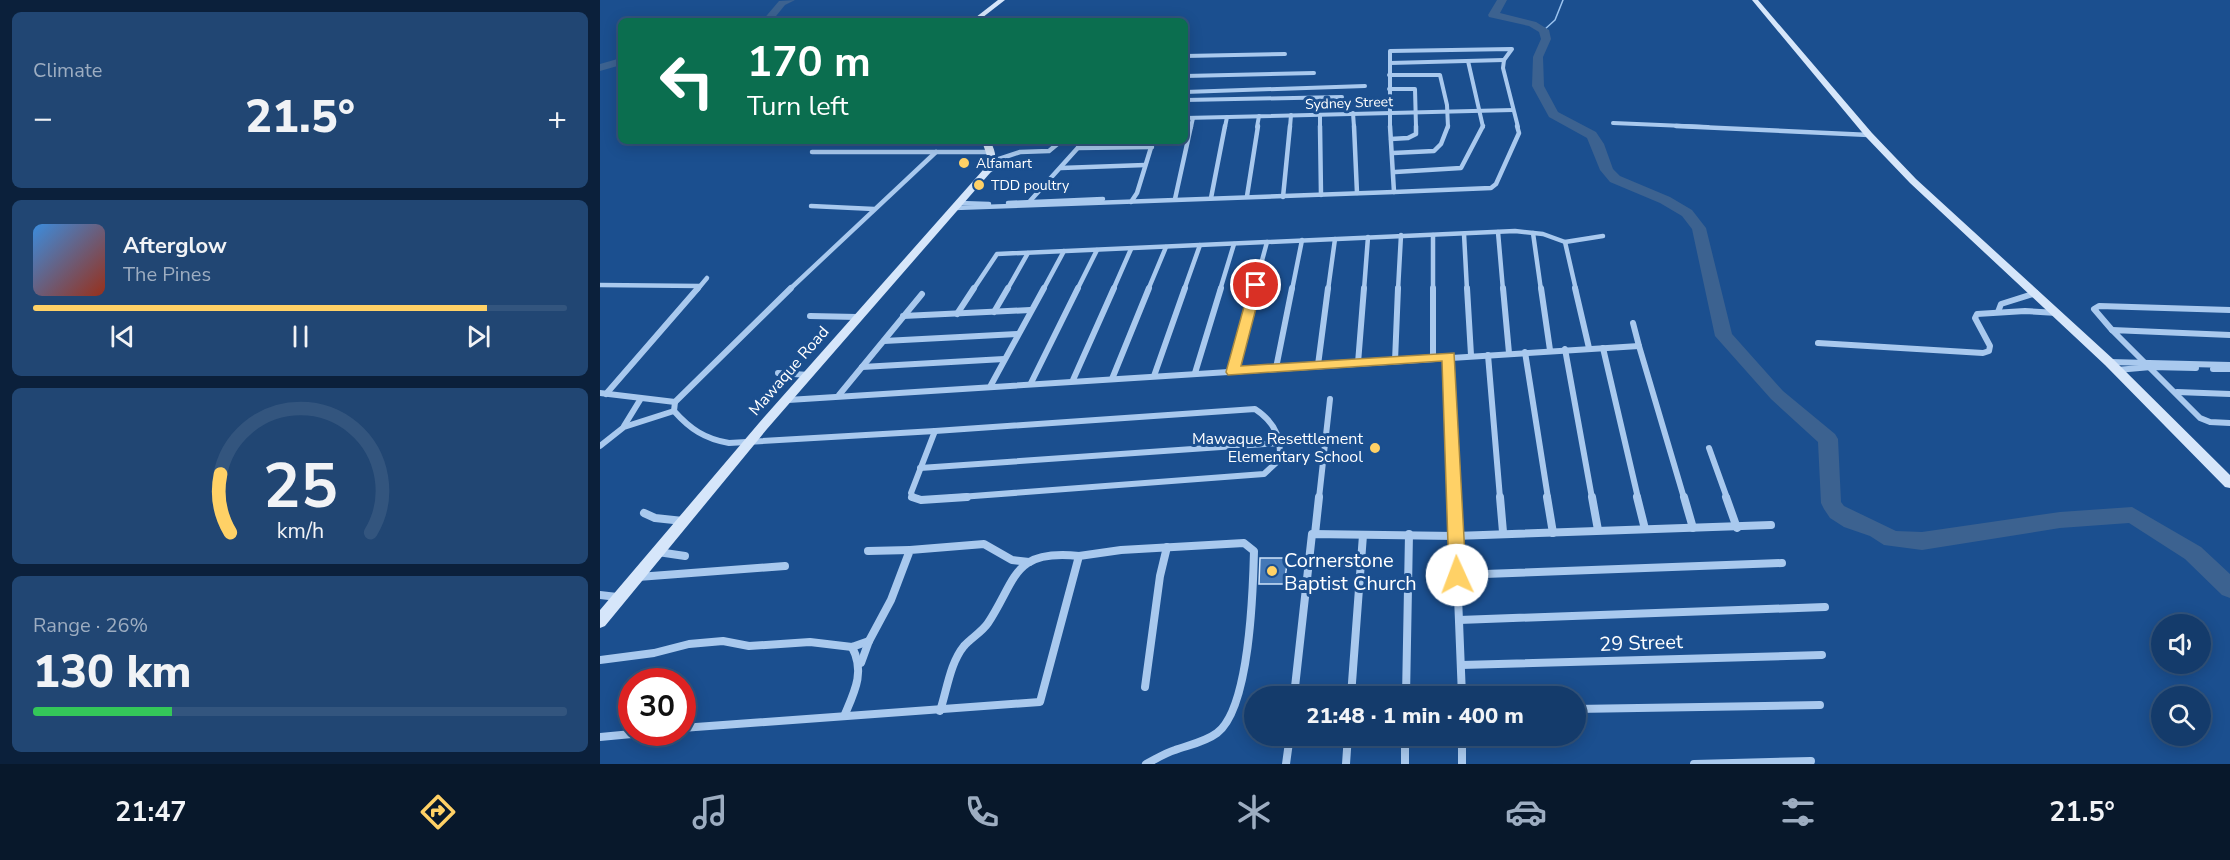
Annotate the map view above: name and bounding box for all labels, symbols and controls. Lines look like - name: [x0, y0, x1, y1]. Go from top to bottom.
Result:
- text: 170 m: [747, 34, 871, 91]
- icon: left: [648, 42, 726, 120]
- text: Climate: [33, 57, 102, 84]
- text: 21.5°: [245, 87, 355, 148]
- text: Turn left: [747, 88, 848, 125]
- street label: Sydney Street: [1305, 92, 1393, 114]
- text: −: [33, 96, 53, 141]
- text: +: [547, 96, 567, 141]
- place label: Alfamart: [976, 154, 1032, 173]
- marker: Alfamart: [957, 156, 971, 170]
- place label: TDD poultry: [991, 176, 1070, 195]
- marker: TDD poultry: [972, 178, 986, 192]
- text: Afterglow: [123, 231, 227, 261]
- pin: [1230, 259, 1281, 310]
- text: The Pines: [123, 261, 211, 288]
- icon: arrive: [1239, 268, 1272, 301]
- icon: previous: [106, 320, 139, 353]
- icon: pause: [284, 320, 317, 353]
- icon: next: [462, 320, 495, 353]
- street label: Mawaque Road: [744, 322, 834, 420]
- place label: Mawaque Resettlement Elementary School: [1192, 428, 1363, 468]
- marker: Mawaque Resettlement Elementary School: [1368, 441, 1382, 455]
- text: 25: [263, 444, 337, 529]
- text: km/h: [276, 516, 324, 546]
- position arrow: [1425, 543, 1489, 607]
- place label: Cornerstone Baptist Church: [1284, 547, 1417, 597]
- marker: Cornerstone Baptist Church: [1265, 564, 1279, 578]
- text: Range · 26%: [33, 612, 148, 639]
- map controls: [2151, 614, 2211, 746]
- button: sound: [2151, 614, 2211, 674]
- street label: 29 Street: [1599, 628, 1684, 658]
- text: 130 km: [33, 642, 192, 703]
- speed limit sign: 30: [618, 668, 696, 746]
- button: search: [2151, 686, 2211, 746]
- text: 21:48 · 1 min · 400 m: [1306, 701, 1524, 731]
- icon: directions: [417, 791, 459, 833]
- icon: music: [689, 791, 731, 833]
- icon: phone: [961, 791, 1003, 833]
- icon: climate: [1233, 791, 1275, 833]
- icon: car: [1505, 791, 1547, 833]
- icon: filters: [1777, 791, 1819, 833]
- text: 21:47: [115, 794, 187, 831]
- text: 21.5°: [2049, 794, 2115, 831]

